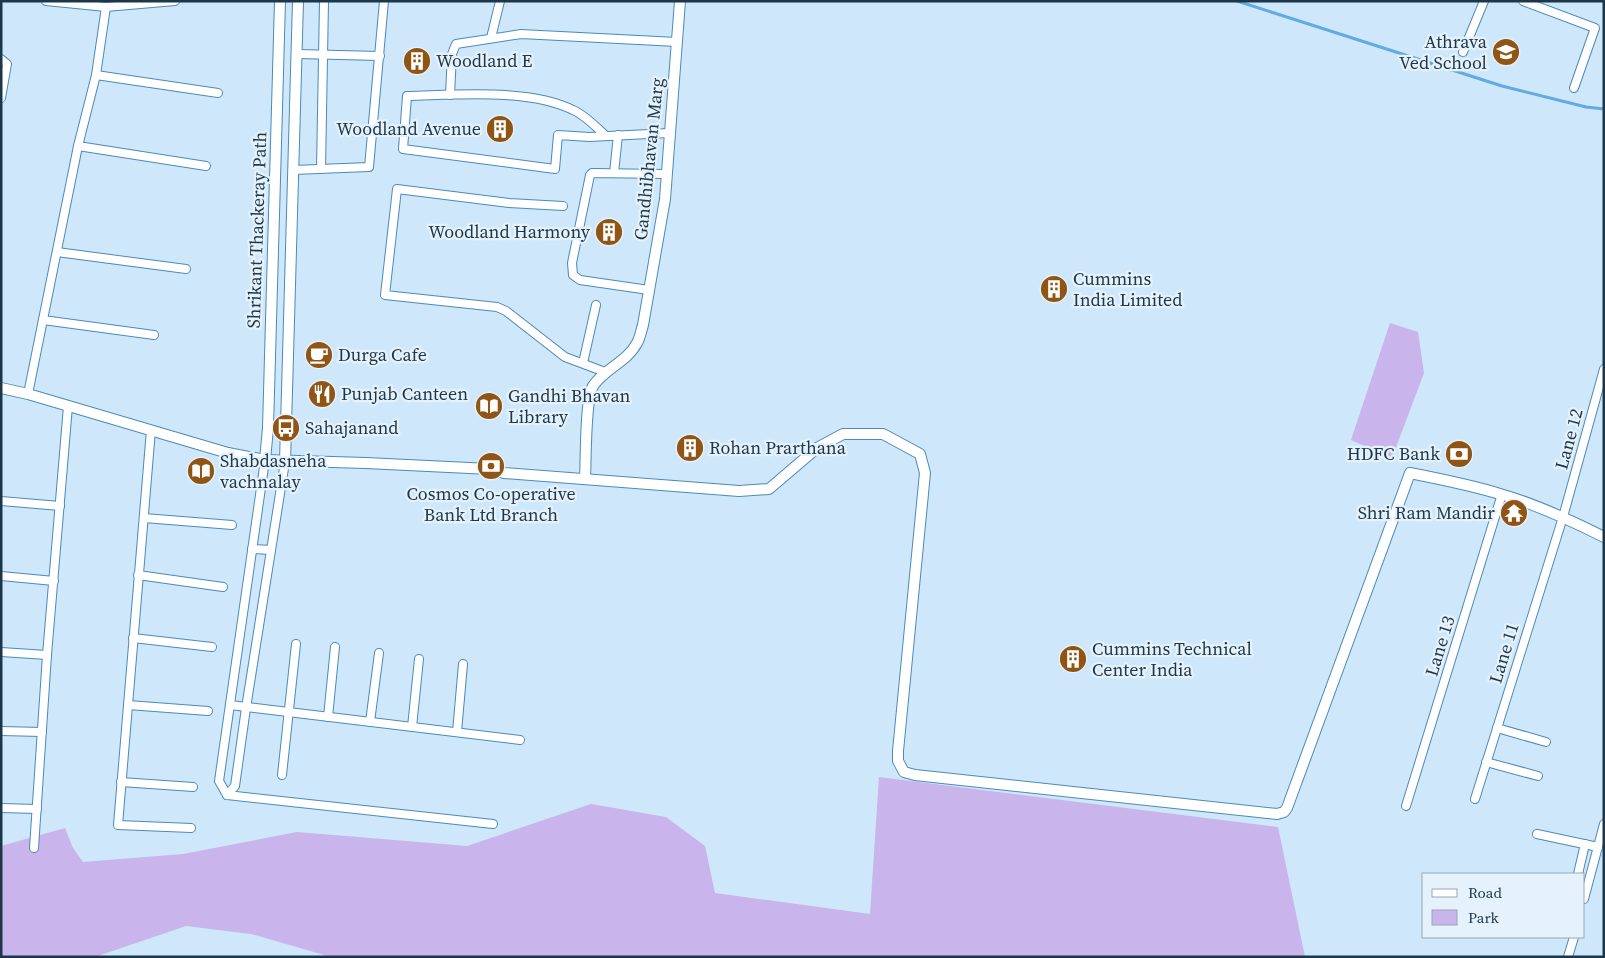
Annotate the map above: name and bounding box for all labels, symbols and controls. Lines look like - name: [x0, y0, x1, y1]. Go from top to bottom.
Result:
- place label: Athrava Ved School: [1399, 29, 1488, 75]
- school or university icon: Athrava Ved School: [1491, 37, 1521, 67]
- building icon: Woodland E: [402, 46, 432, 76]
- place label: Woodland E: [436, 48, 533, 73]
- street label: Gandhibhavan Marg: [628, 77, 669, 241]
- building icon: Woodland Avenue: [485, 114, 515, 144]
- place label: Woodland Avenue: [336, 116, 481, 141]
- street label: Shrikant Thackeray Path: [241, 131, 272, 329]
- building icon: Woodland Harmony: [594, 217, 624, 247]
- place label: Woodland Harmony: [428, 219, 591, 244]
- place label: Cummins India Limited: [1073, 266, 1182, 312]
- building icon: Cummins India Limited: [1039, 274, 1069, 304]
- cafe icon: Durga Cafe: [304, 340, 334, 370]
- place label: Durga Cafe: [338, 342, 427, 367]
- restaurant icon: Punjab Canteen: [307, 379, 337, 409]
- place label: Punjab Canteen: [341, 381, 468, 406]
- place label: Gandhi Bhavan Library: [508, 383, 630, 429]
- library icon: Gandhi Bhavan Library: [474, 391, 504, 421]
- street label: Lane 12: [1548, 406, 1589, 472]
- bus stop icon: Sahajanand: [271, 413, 301, 443]
- place label: Sahajanand: [305, 415, 399, 440]
- building icon: Rohan Prarthana: [675, 433, 705, 463]
- place label: Rohan Prarthana: [709, 435, 847, 460]
- bank icon: HDFC Bank: [1444, 439, 1474, 469]
- place label: HDFC Bank: [1347, 441, 1440, 466]
- place label: Shabdasneha vachnalay: [220, 448, 327, 494]
- bank icon: Cosmos Co-operative Bank Ltd Branch: [476, 451, 506, 481]
- library icon: Shabdasneha vachnalay: [186, 456, 216, 486]
- place label: Cosmos Co-operative Bank Ltd Branch: [406, 481, 576, 527]
- temple icon: Shri Ram Mandir: [1499, 498, 1529, 528]
- place label: Shri Ram Mandir: [1358, 500, 1495, 525]
- street label: Lane 13: [1418, 613, 1461, 679]
- street label: Lane 11: [1482, 620, 1525, 686]
- place label: Cummins Technical Center India: [1092, 636, 1252, 682]
- building icon: Cummins Technical Center India: [1058, 644, 1088, 674]
- legend: [1422, 873, 1585, 938]
- text: Road: [1468, 882, 1502, 903]
- text: Park: [1468, 907, 1500, 928]

